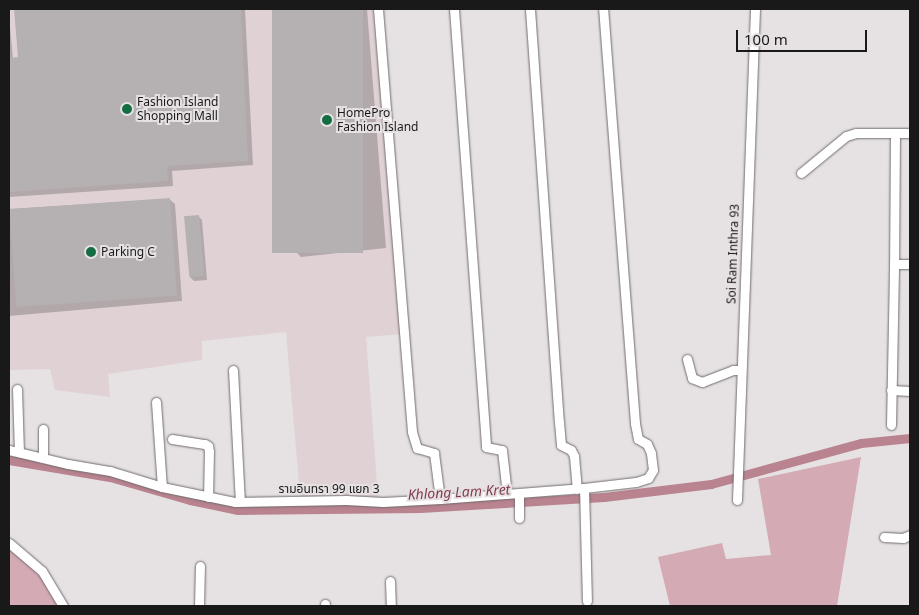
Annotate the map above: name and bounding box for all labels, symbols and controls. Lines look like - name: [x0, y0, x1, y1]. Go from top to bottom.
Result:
- scale bar: [739, 20, 870, 52]
- text: 100 m: [744, 29, 788, 49]
- place label: Fashion Island Shopping Mall: [137, 95, 218, 123]
- marker: Fashion Island Shopping Mall: [121, 103, 133, 115]
- place label: HomePro Fashion Island: [337, 106, 418, 134]
- marker: HomePro Fashion Island: [321, 114, 333, 126]
- street label: Soi Ram Inthra 93: [724, 204, 742, 304]
- place label: Parking C: [101, 245, 155, 259]
- marker: Parking C: [85, 246, 97, 258]
- water label: Khlong Lam Kret: [407, 481, 511, 503]
- street label: รามอินทรา 99 แยก 3: [278, 482, 380, 496]

